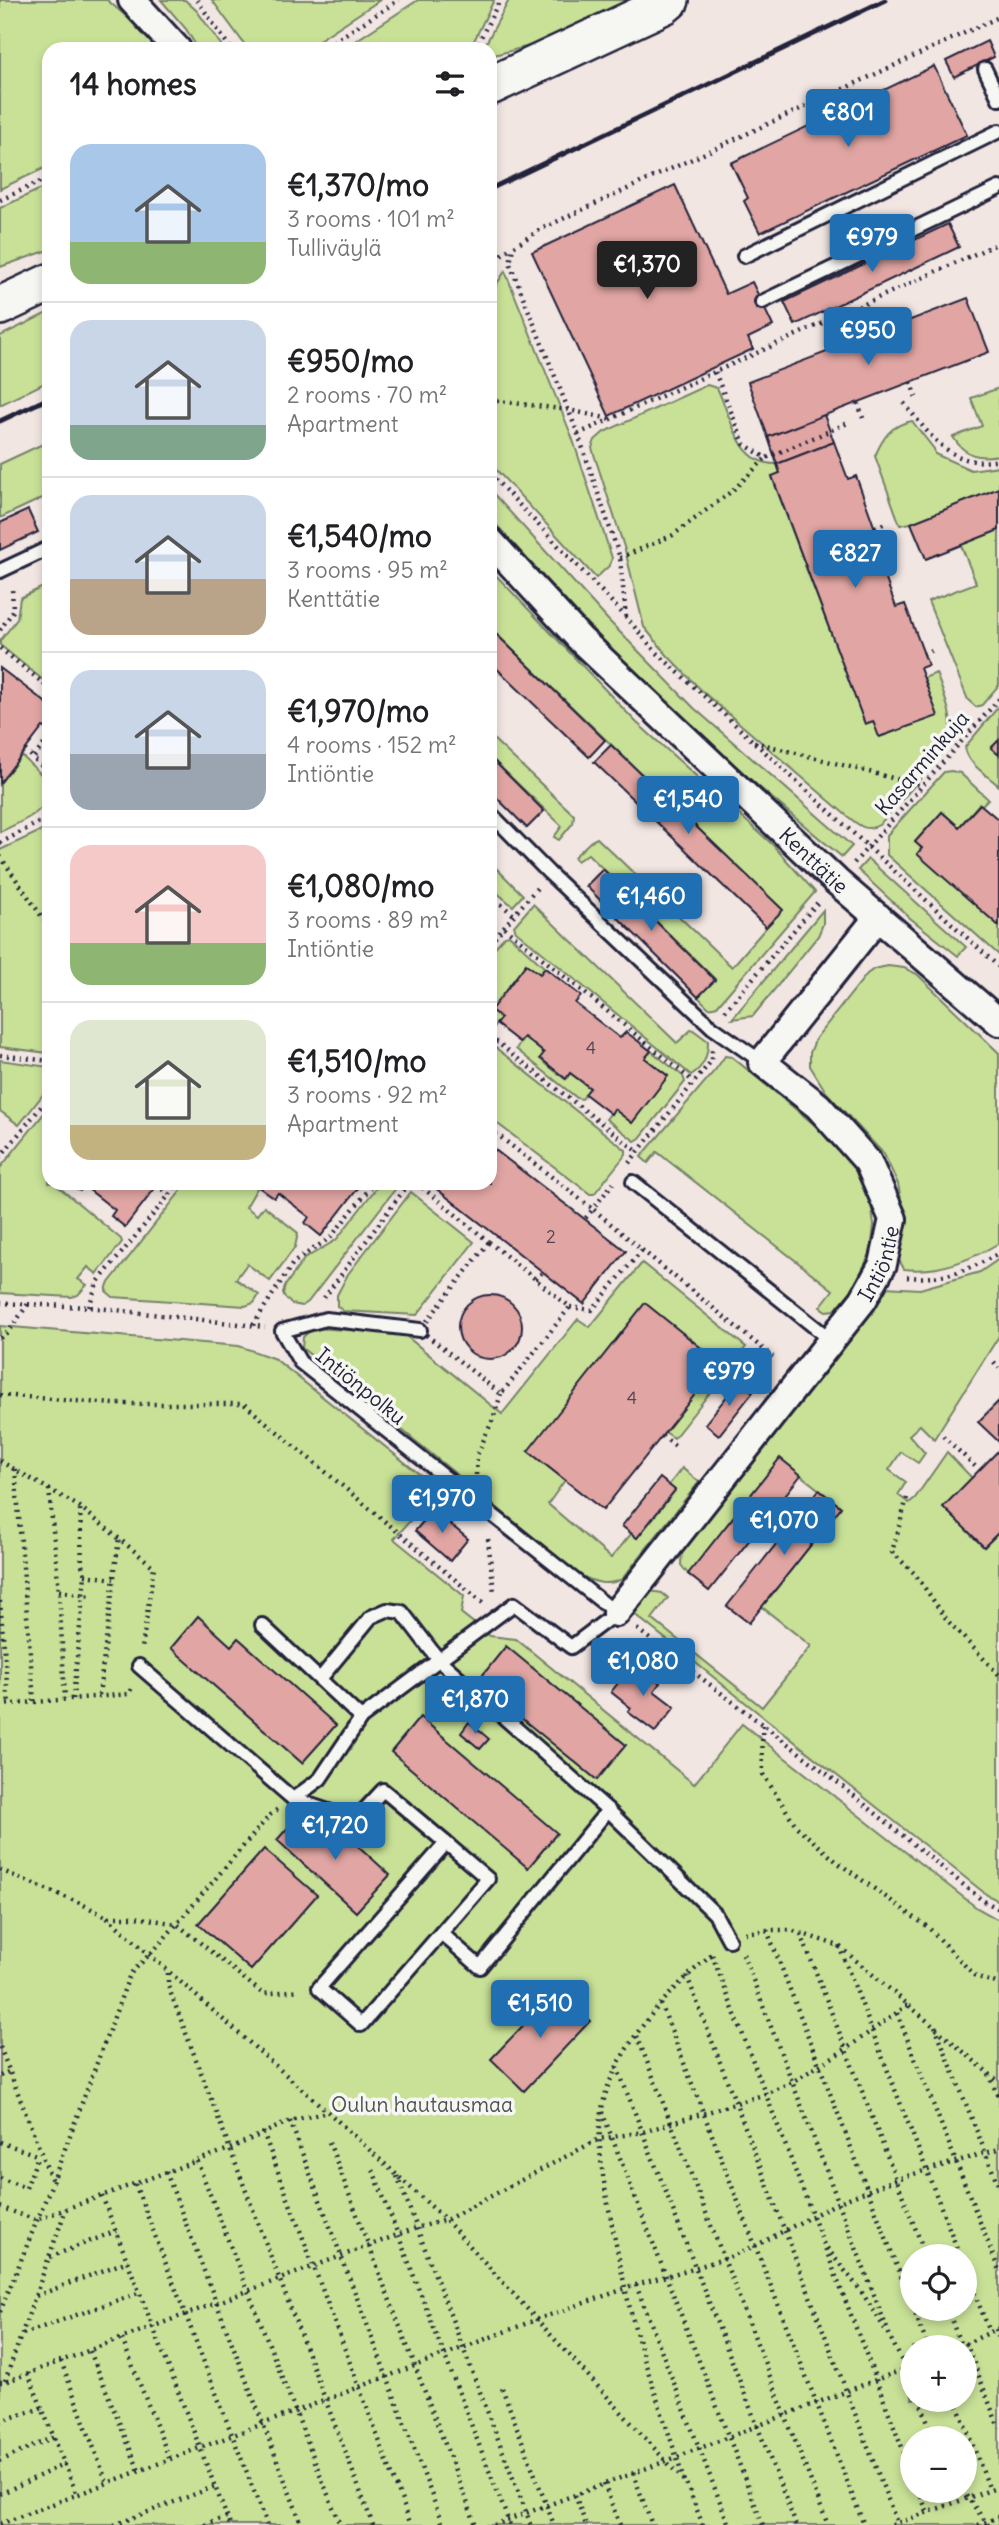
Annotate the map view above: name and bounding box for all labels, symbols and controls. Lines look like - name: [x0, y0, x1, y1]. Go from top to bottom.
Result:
- text: 14 homes: [70, 65, 197, 103]
- icon: filters: [431, 65, 469, 103]
- pin: €801: [807, 90, 889, 149]
- text: €801: [822, 97, 874, 126]
- text: €1,370/mo: [287, 166, 429, 204]
- icon: home: [126, 172, 210, 256]
- text: 3 rooms · 101 m²: [287, 204, 455, 233]
- pin: €979: [831, 215, 913, 274]
- text: €979: [846, 222, 898, 251]
- text: Tulliväylä: [287, 233, 382, 262]
- pin: €1,370: [590, 242, 704, 301]
- text: €1,370: [613, 249, 681, 278]
- pin: €950: [827, 308, 909, 367]
- text: €950: [840, 315, 896, 344]
- text: €950/mo: [287, 342, 414, 380]
- icon: home: [126, 348, 210, 432]
- text: 2 rooms · 70 m²: [287, 380, 447, 409]
- text: Apartment: [287, 409, 399, 438]
- text: €1,540/mo: [287, 517, 432, 555]
- icon: home: [126, 523, 210, 607]
- pin: €827: [814, 530, 896, 590]
- text: €827: [829, 538, 881, 567]
- text: 3 rooms · 95 m²: [287, 555, 448, 584]
- text: Kenttätie: [287, 584, 380, 613]
- text: €1,970/mo: [287, 692, 429, 730]
- icon: home: [126, 698, 210, 782]
- street label: Kasarminkuja: [869, 705, 975, 821]
- text: 4 rooms · 152 m²: [287, 730, 457, 759]
- text: Intiöntie: [287, 759, 374, 788]
- pin: €1,540: [631, 776, 745, 836]
- text: €1,540: [653, 784, 723, 813]
- street label: Kenttätie: [774, 821, 854, 899]
- text: €1,080/mo: [287, 867, 434, 905]
- icon: home: [126, 873, 210, 957]
- pin: €1,460: [594, 874, 708, 933]
- text: €1,460: [616, 881, 686, 910]
- text: 3 rooms · 89 m²: [287, 905, 448, 934]
- text: Intiöntie: [287, 934, 374, 963]
- house number: 4: [586, 1036, 596, 1059]
- text: €1,510/mo: [287, 1042, 426, 1080]
- icon: home: [126, 1048, 210, 1132]
- text: 3 rooms · 92 m²: [287, 1080, 447, 1109]
- text: Apartment: [287, 1109, 399, 1138]
- street label: Intiöntie: [851, 1223, 905, 1306]
- house number: 2: [546, 1225, 556, 1248]
- street label: Intiönpolku: [310, 1341, 412, 1431]
- pin: €979: [688, 1348, 770, 1408]
- text: €979: [703, 1356, 755, 1385]
- house number: 4: [627, 1386, 637, 1409]
- pin: €1,970: [385, 1476, 499, 1535]
- text: €1,970: [408, 1483, 476, 1512]
- pin: €1,070: [727, 1498, 841, 1557]
- text: €1,070: [749, 1505, 819, 1534]
- pin: €1,080: [586, 1638, 700, 1698]
- text: €1,080: [607, 1646, 679, 1675]
- pin: €1,870: [418, 1676, 532, 1736]
- text: €1,870: [441, 1684, 509, 1713]
- pin: €1,720: [278, 1802, 392, 1862]
- text: €1,720: [301, 1810, 369, 1839]
- pin: €1,510: [483, 1980, 597, 2040]
- text: €1,510: [507, 1988, 573, 2017]
- park label: Oulun hautausmaa: [331, 2091, 513, 2118]
- map controls: [900, 2244, 977, 2503]
- button: locate: [900, 2244, 977, 2321]
- button: +: [900, 2335, 977, 2412]
- button: −: [900, 2426, 977, 2503]

